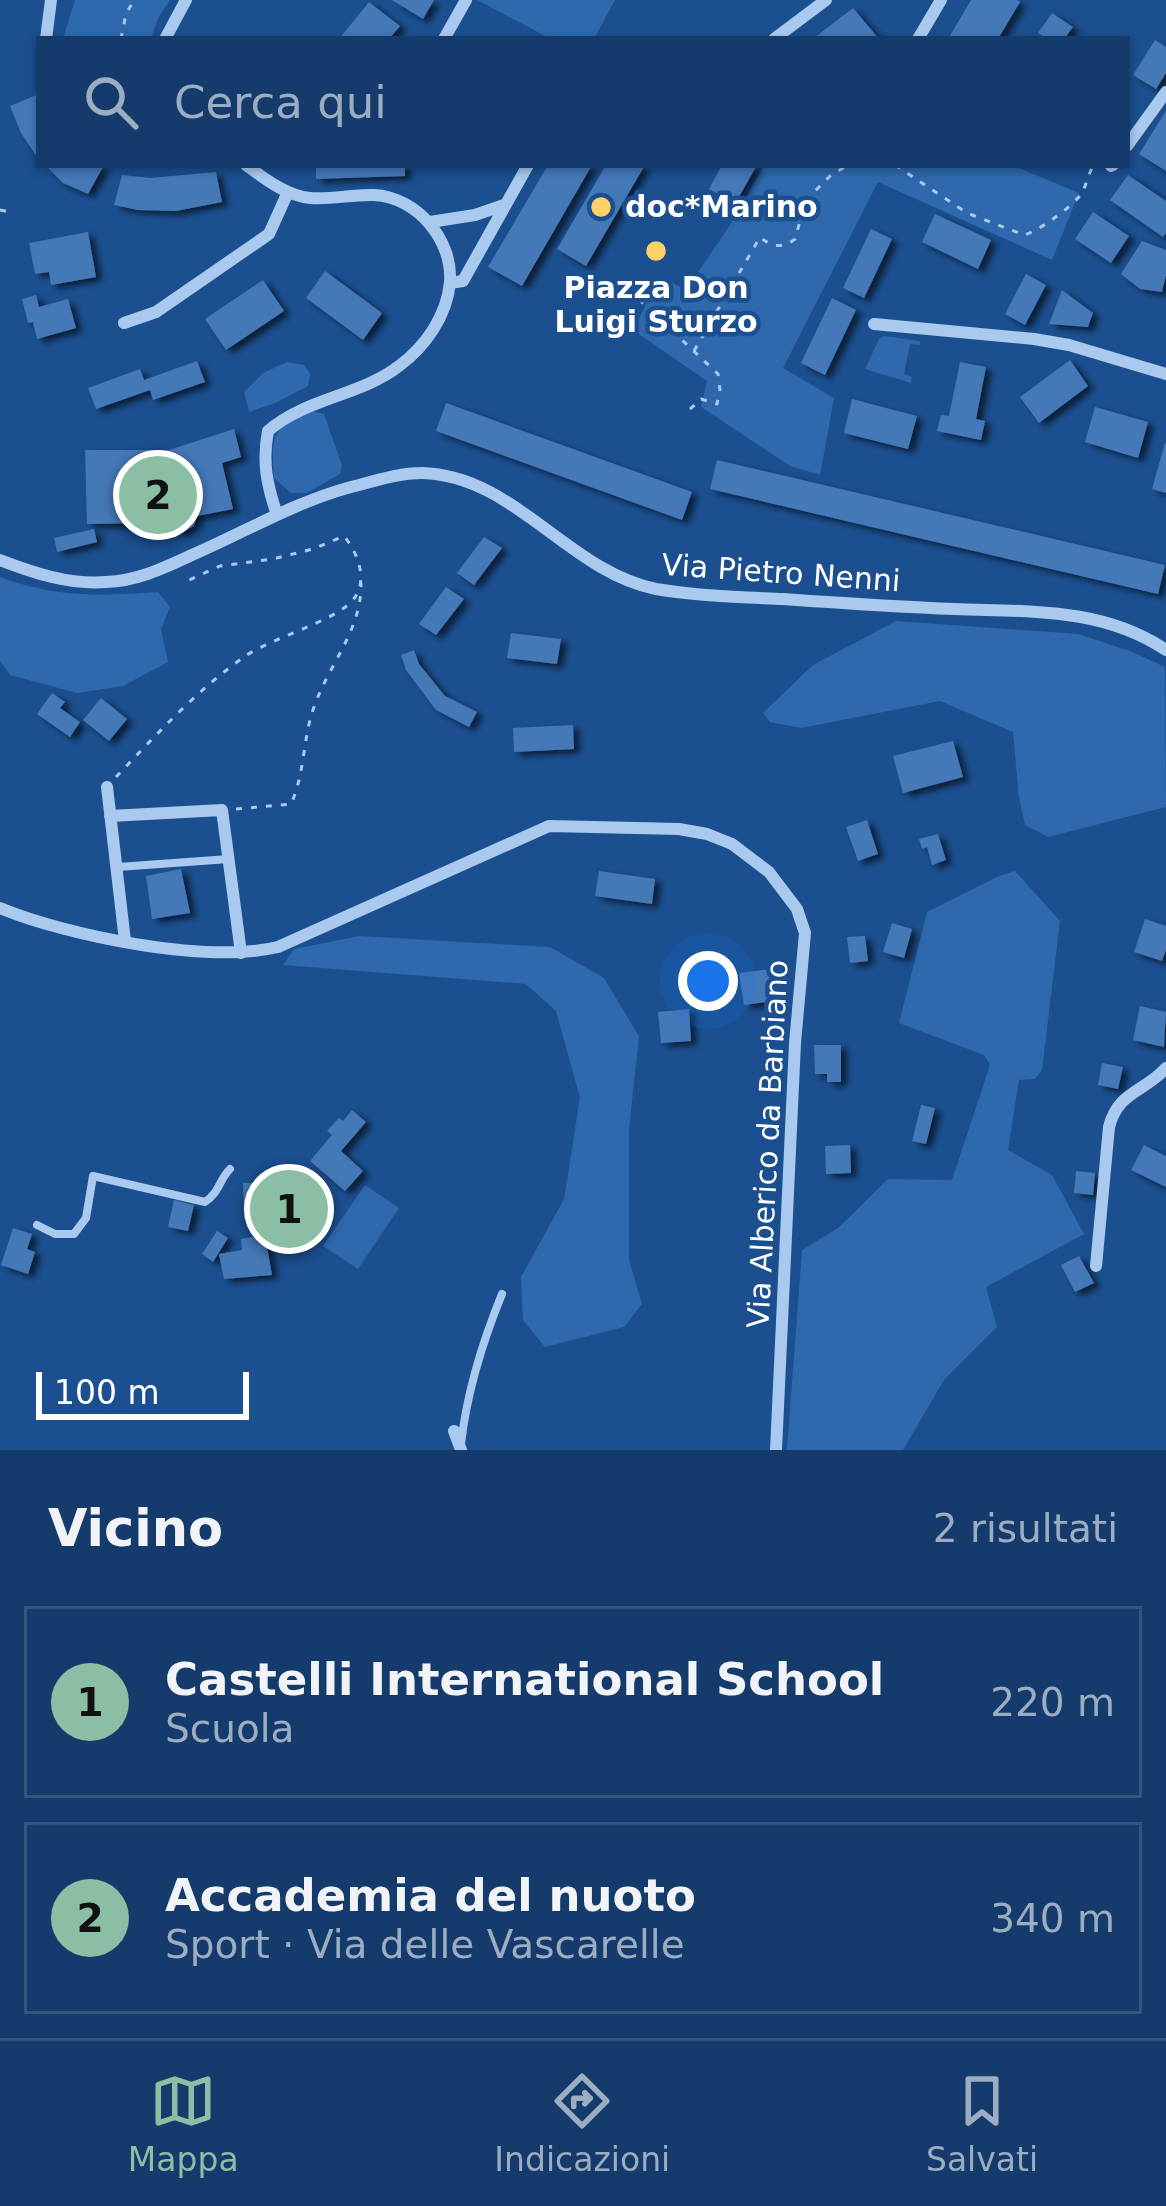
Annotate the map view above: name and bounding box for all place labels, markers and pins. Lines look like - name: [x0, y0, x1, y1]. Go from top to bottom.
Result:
- place label: doc*Marino: [625, 189, 818, 224]
- marker: doc*Marino: [588, 194, 614, 220]
- marker: Piazza Don Luigi Sturzo: [643, 238, 669, 264]
- place label: Piazza Don Luigi Sturzo: [554, 270, 758, 339]
- pin: 2: [119, 450, 197, 540]
- pin: 1: [250, 1164, 328, 1254]

